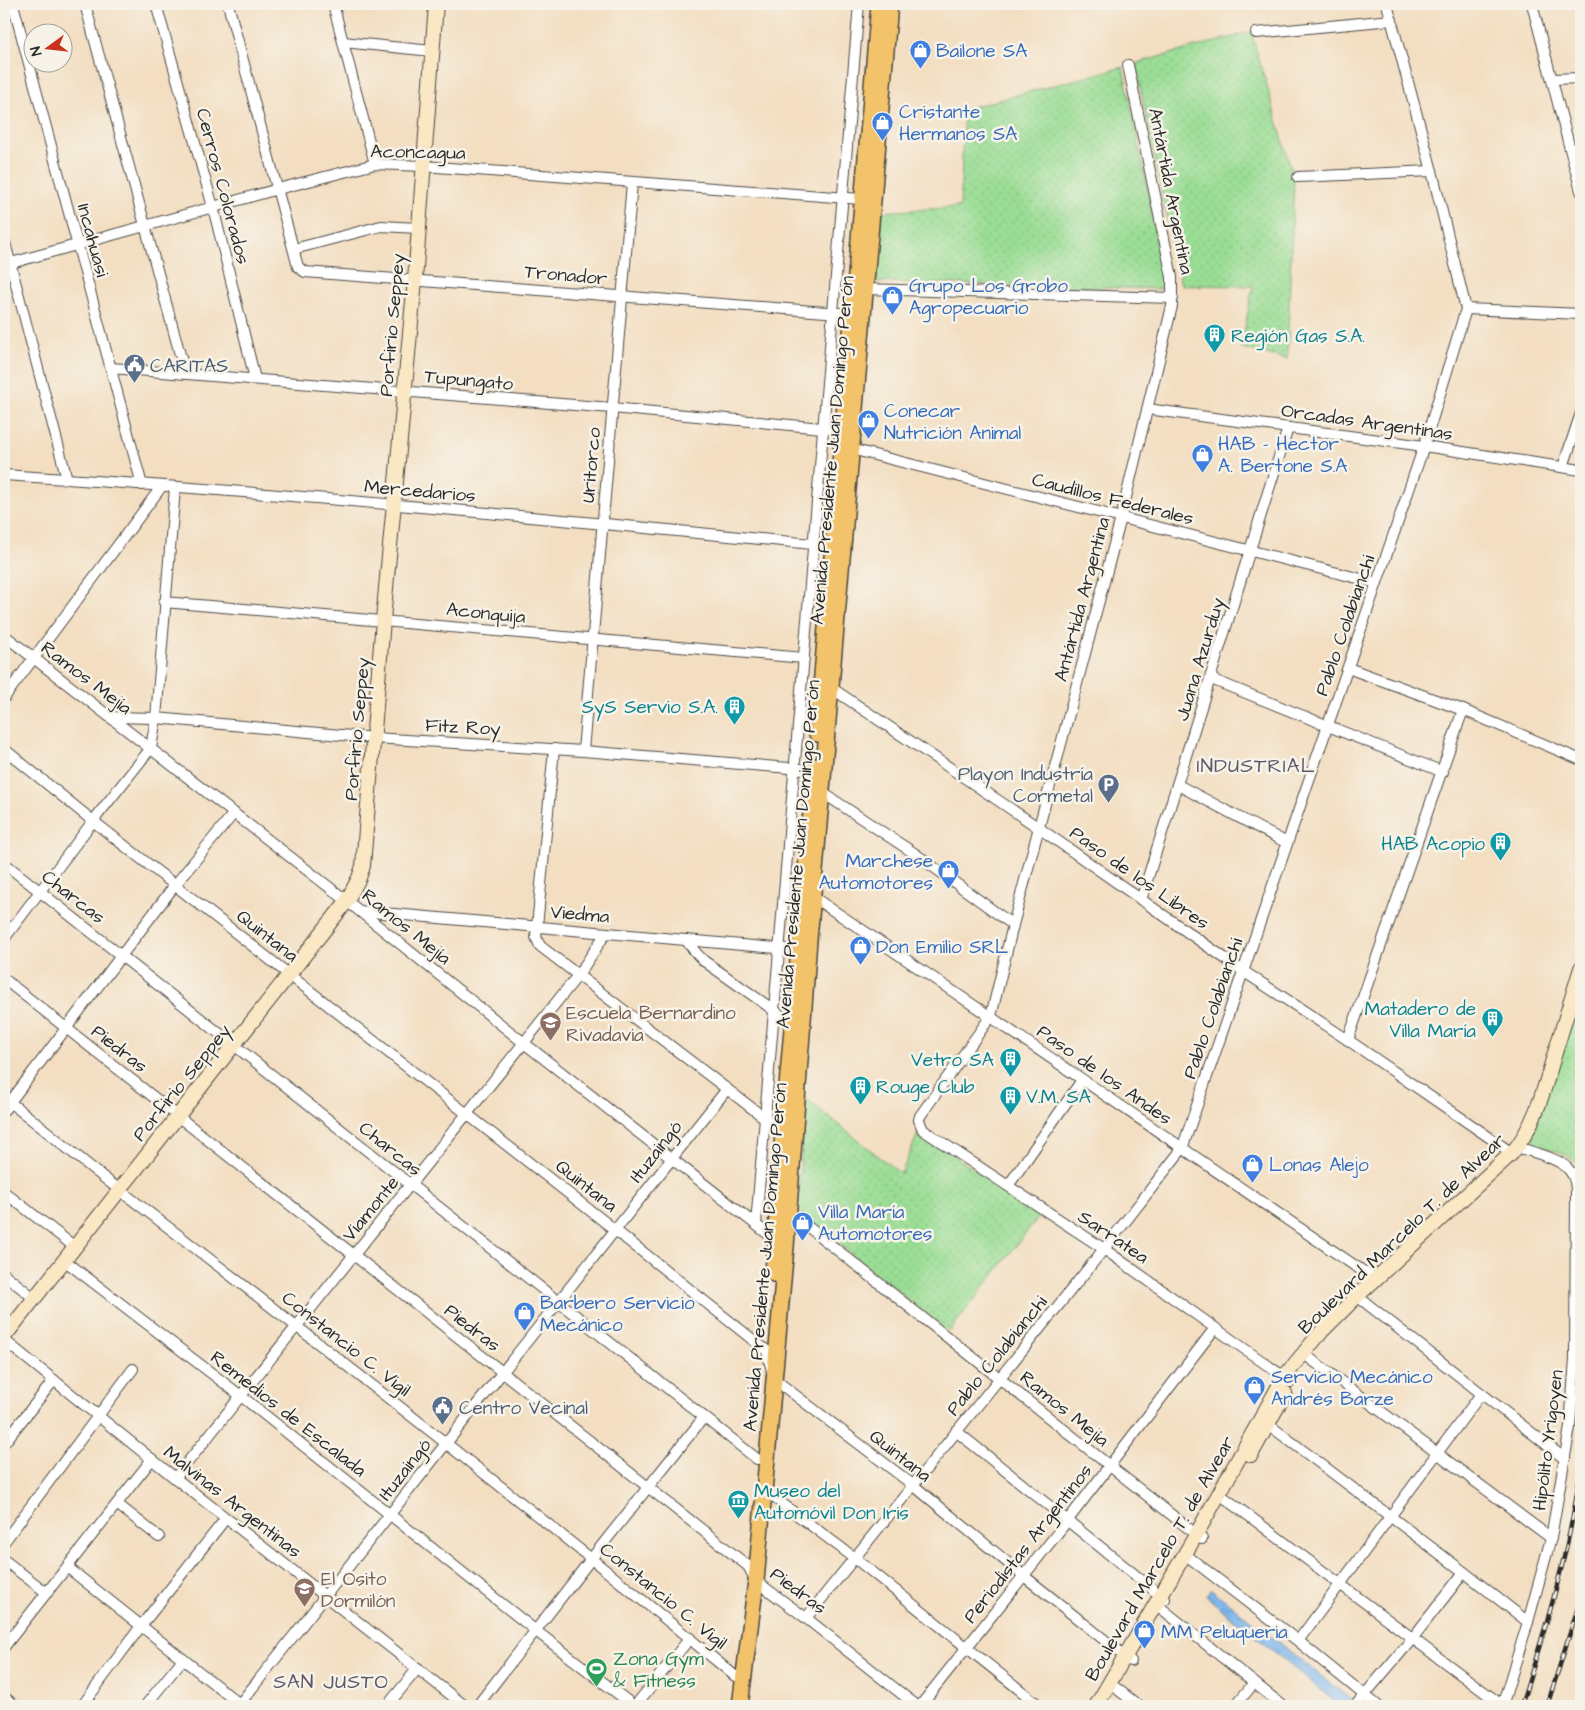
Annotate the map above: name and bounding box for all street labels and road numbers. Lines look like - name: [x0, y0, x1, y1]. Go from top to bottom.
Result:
- street label: Cerros Colorados: [189, 105, 256, 267]
- street label: Antártida Argentina: [1140, 106, 1200, 277]
- street label: Aconcagua: [370, 138, 466, 168]
- street label: Incahuasi: [70, 201, 115, 280]
- street label: Porfirio Seppey: [373, 252, 413, 398]
- street label: Tronador: [523, 258, 609, 293]
- street label: Avenida Presidente Juan Domingo Perón: [804, 275, 862, 626]
- street label: Tupungato: [423, 363, 515, 399]
- street label: Orcadas Argentinas: [1279, 397, 1454, 449]
- street label: Uritorco: [575, 426, 608, 504]
- street label: Caudillos Federales: [1029, 466, 1196, 533]
- street label: Mercedarios: [363, 473, 477, 510]
- street label: Antártida Argentina: [1048, 514, 1118, 685]
- street label: Pablo Colabianchi: [1309, 551, 1382, 700]
- street label: Juana Azurduy: [1169, 594, 1233, 725]
- street label: Aconquija: [445, 596, 527, 631]
- street label: Ramos Mejía: [35, 635, 138, 722]
- street label: Porfirio Seppey: [338, 656, 378, 802]
- street label: Avenida Presidente Juan Domingo Perón: [770, 679, 828, 1030]
- street label: Fitz Roy: [425, 712, 502, 744]
- street label: Paso de los Libres: [1064, 820, 1214, 937]
- street label: Charcas: [36, 864, 111, 931]
- street label: Ramos Mejía: [356, 883, 457, 972]
- street label: Viedma: [549, 898, 611, 931]
- street label: Quintana: [230, 903, 304, 969]
- street label: Pablo Colabianchi: [1177, 934, 1250, 1083]
- street label: Porfirio Seppey: [127, 1018, 239, 1148]
- street label: Paso de los Andes: [1031, 1018, 1177, 1132]
- street label: Piedras: [85, 1019, 153, 1080]
- street label: Avenida Presidente Juan Domingo Perón: [737, 1082, 795, 1433]
- street label: Charcas: [353, 1115, 427, 1183]
- street label: Ituzaingó: [623, 1115, 690, 1189]
- street label: Boulevard Marcelo T. de Alvear: [1292, 1127, 1512, 1341]
- street label: Quintana: [549, 1153, 623, 1219]
- street label: Viamonte: [336, 1170, 406, 1248]
- street label: Sarratea: [1072, 1204, 1154, 1271]
- street label: Constancio C. Vigil: [275, 1285, 416, 1404]
- street label: Pablo Colabianchi: [940, 1290, 1054, 1422]
- street label: Piedras: [438, 1298, 506, 1359]
- street label: Remedios de Escalada: [204, 1345, 372, 1484]
- street label: Ramos Mejía: [1014, 1365, 1115, 1454]
- street label: Hipólito Yrigoyen: [1526, 1368, 1572, 1512]
- street label: Quintana: [863, 1423, 937, 1489]
- street label: Boulevard Marcelo T. de Alvear: [1079, 1431, 1242, 1686]
- street label: Ituzaingó: [372, 1433, 439, 1507]
- street label: Malvinas Argentinas: [157, 1440, 307, 1566]
- street label: Periodistas Argentinos: [957, 1459, 1100, 1630]
- street label: Constancio C. Vigil: [593, 1536, 733, 1657]
- street label: Piedras: [764, 1561, 832, 1621]

